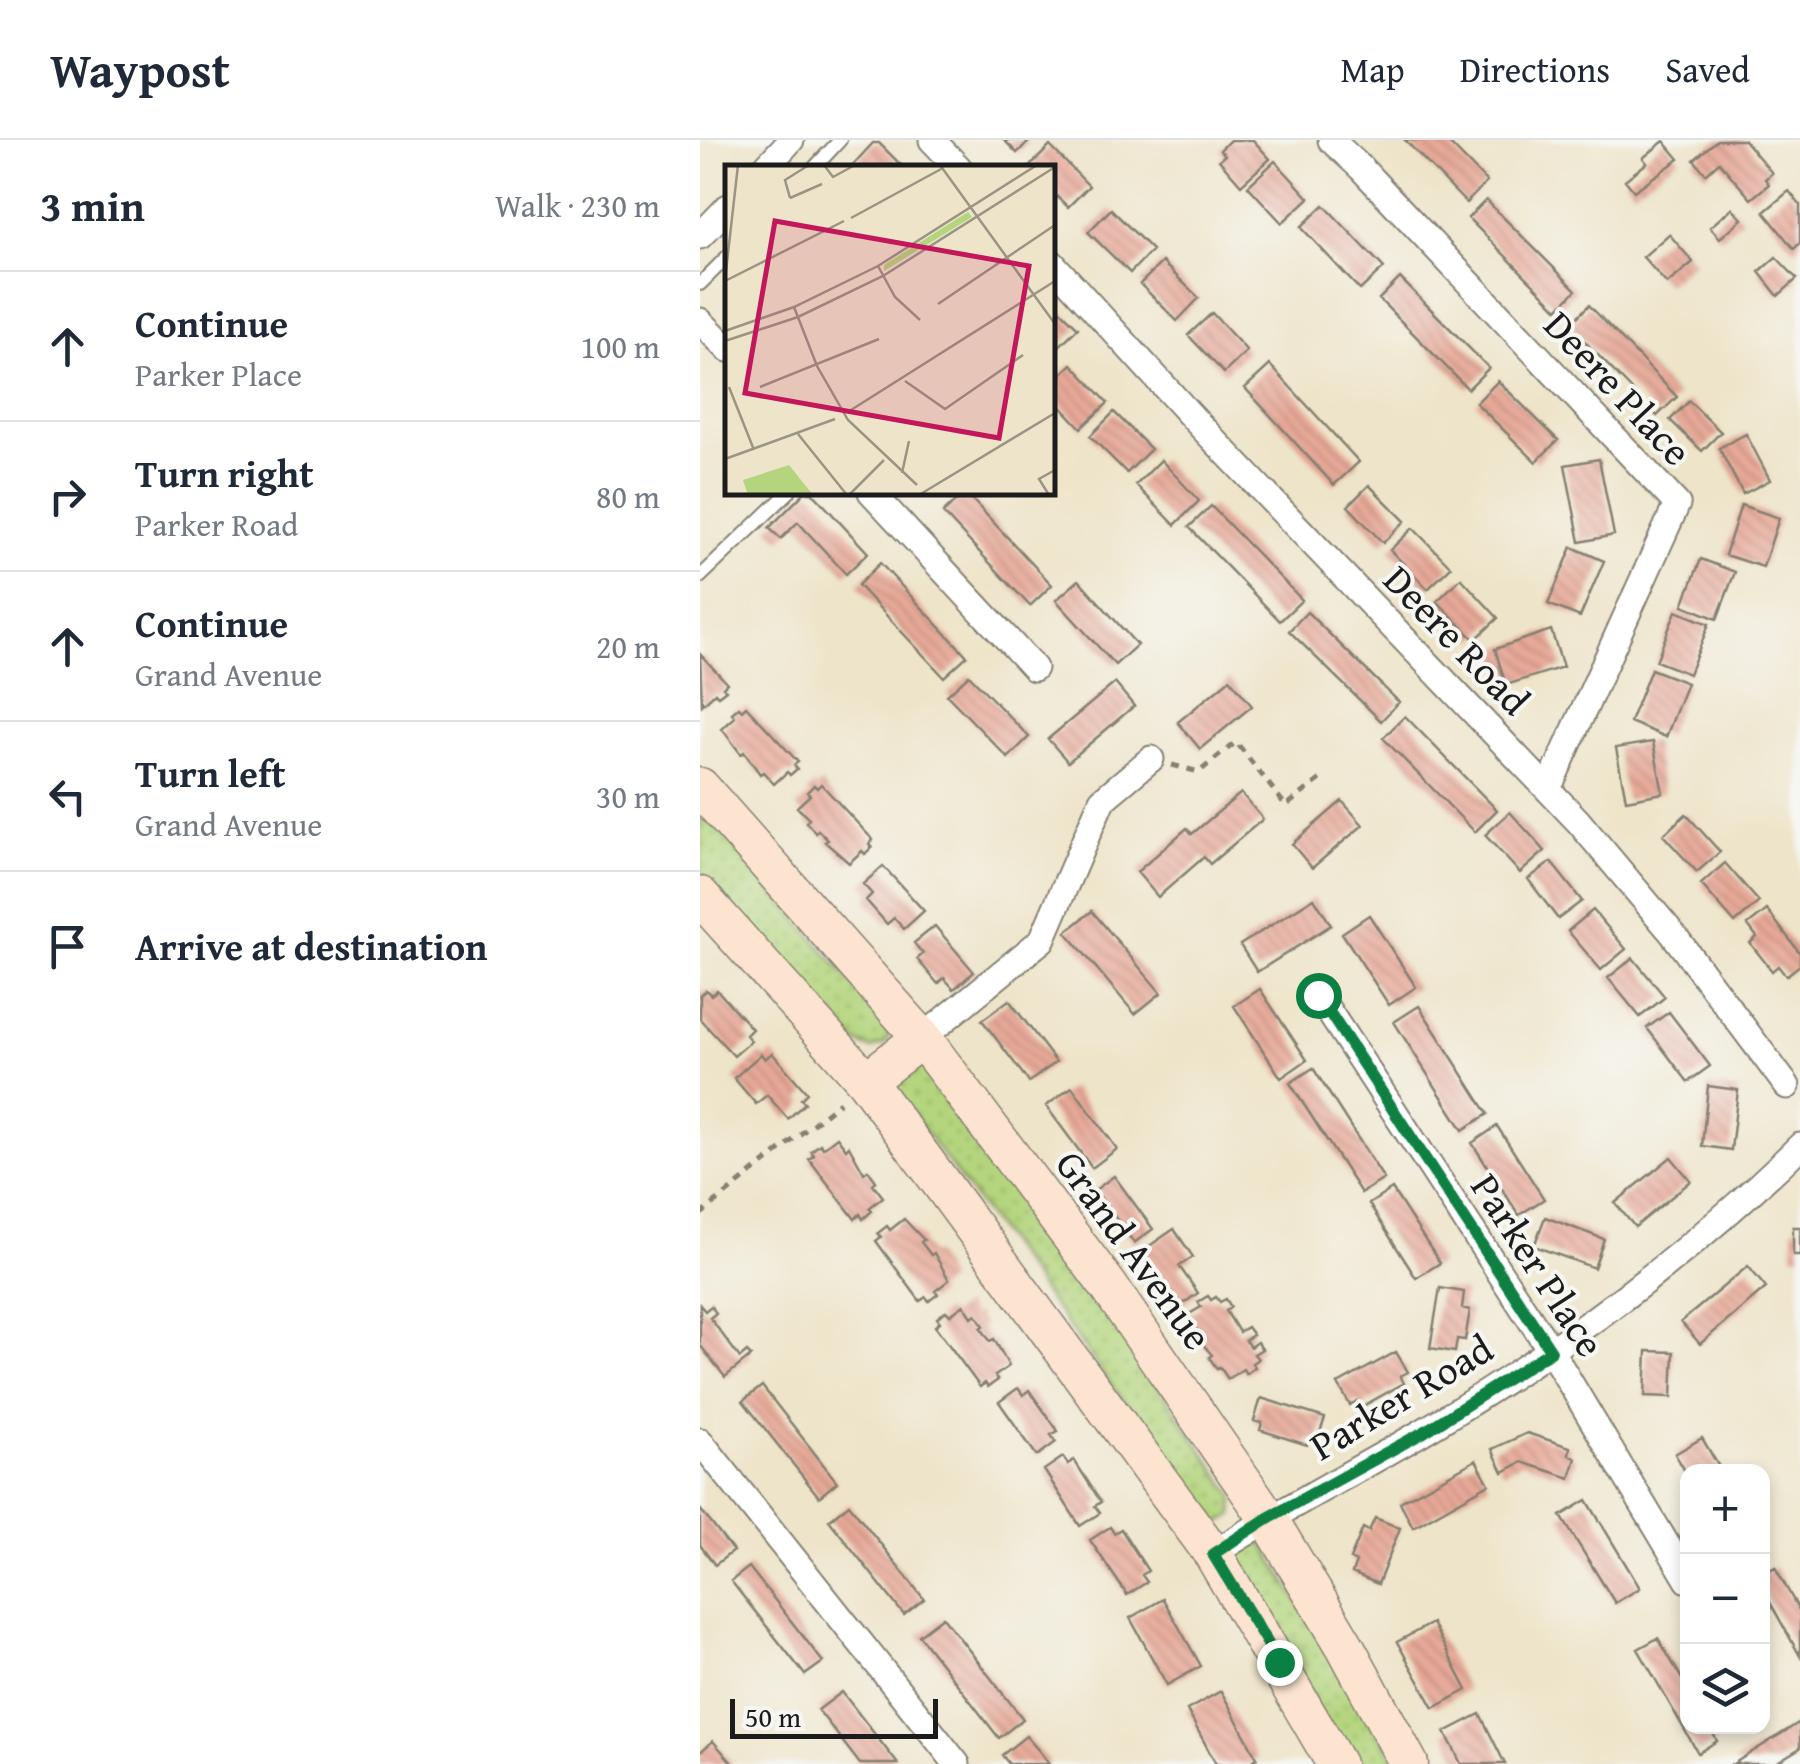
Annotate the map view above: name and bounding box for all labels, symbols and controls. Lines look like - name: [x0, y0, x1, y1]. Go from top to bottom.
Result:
- text: Waypost: [50, 34, 230, 105]
- text: Map: [1341, 44, 1405, 95]
- text: Directions: [1460, 44, 1610, 95]
- text: Saved: [1665, 44, 1750, 95]
- inset map: [725, 165, 1055, 495]
- text: 3 min: [40, 175, 145, 236]
- text: Walk · 230 m: [495, 182, 660, 229]
- text: Continue: [135, 295, 288, 351]
- street label: Deere Place: [1531, 297, 1706, 479]
- icon: ahead: [40, 319, 95, 374]
- text: 100 m: [581, 323, 660, 370]
- text: Parker Place: [135, 351, 302, 398]
- text: Turn right: [135, 445, 314, 501]
- icon: right: [40, 469, 95, 524]
- text: 80 m: [596, 473, 660, 520]
- text: Parker Road: [135, 501, 298, 548]
- street label: Deere Road: [1370, 551, 1545, 729]
- text: Continue: [135, 595, 288, 651]
- icon: ahead: [40, 619, 95, 674]
- text: 20 m: [596, 623, 660, 670]
- text: Grand Avenue: [135, 651, 322, 698]
- text: Turn left: [135, 745, 286, 801]
- icon: left: [40, 769, 95, 824]
- text: 30 m: [596, 773, 660, 820]
- text: Grand Avenue: [135, 801, 322, 848]
- text: Arrive at destination: [135, 918, 488, 974]
- icon: arrive: [40, 919, 95, 974]
- route start: [1296, 973, 1342, 1019]
- street label: Grand Avenue: [1042, 1138, 1227, 1362]
- street label: Parker Place: [1457, 1161, 1620, 1368]
- street label: Parker Road: [1298, 1318, 1504, 1474]
- map controls: [1680, 1464, 1770, 1734]
- button: +: [1680, 1464, 1770, 1554]
- button: −: [1680, 1554, 1770, 1644]
- route end: [1257, 1640, 1303, 1686]
- button: layers: [1680, 1644, 1770, 1734]
- scale bar: [730, 1694, 938, 1738]
- text: 50 m: [745, 1696, 801, 1737]

